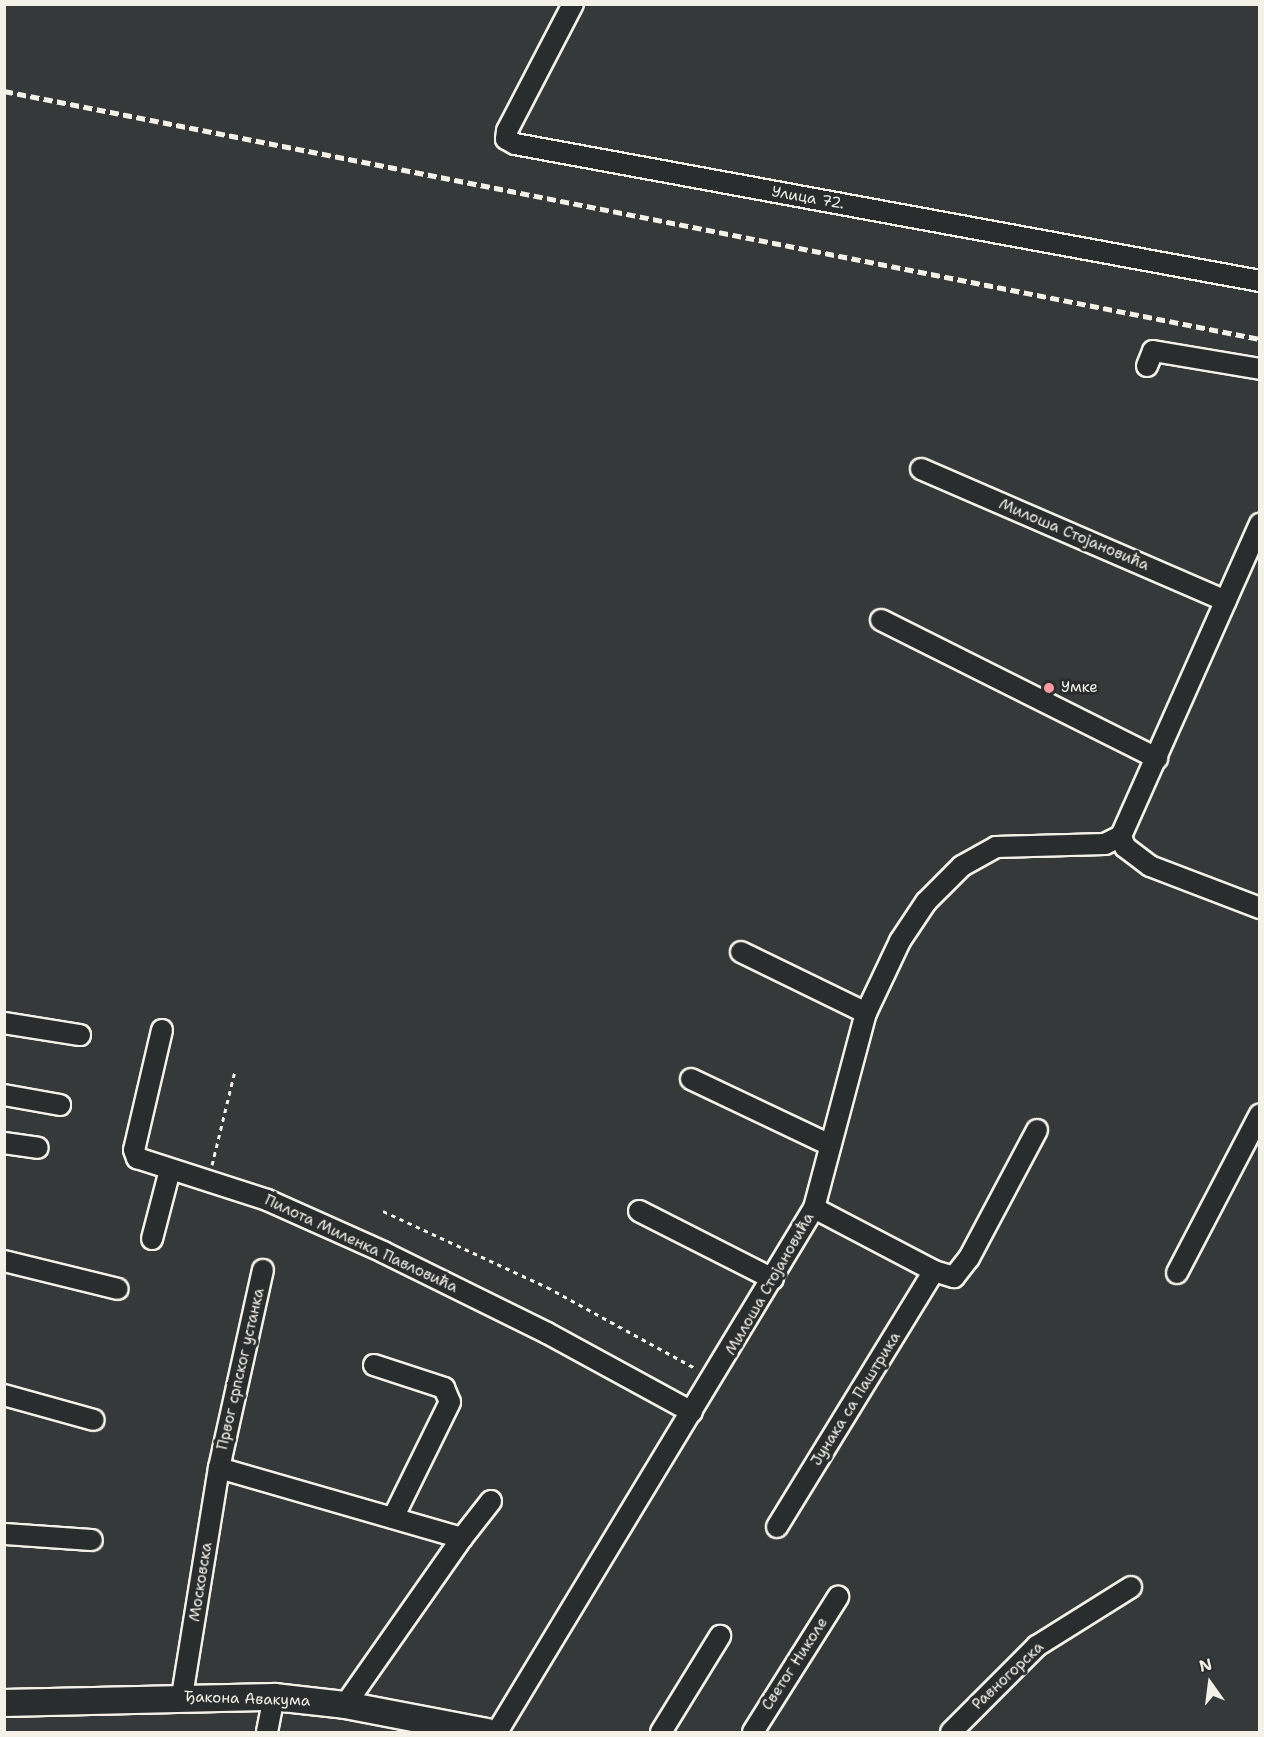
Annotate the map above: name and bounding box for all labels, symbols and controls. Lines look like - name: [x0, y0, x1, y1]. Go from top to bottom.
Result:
- street label: Улица 72.: [770, 183, 846, 213]
- street label: Милоша Стојановића: [996, 495, 1152, 575]
- place label: Умке: [1061, 679, 1098, 697]
- marker: Умке: [1042, 681, 1056, 695]
- street label: Пилота Миленка Павловића: [262, 1191, 460, 1297]
- street label: Милоша Стојановића: [722, 1210, 818, 1358]
- street label: Првог српског устанка: [214, 1286, 268, 1452]
- street label: Јунака са Паштрика: [807, 1329, 905, 1469]
- street label: Московска: [186, 1541, 216, 1623]
- street label: Светог Николе: [758, 1614, 832, 1714]
- street label: Равногорска: [969, 1638, 1047, 1714]
- north arrow: [1180, 1653, 1240, 1713]
- text: N: [1197, 1653, 1214, 1677]
- street label: Ђакона Авакума: [184, 1688, 310, 1710]

